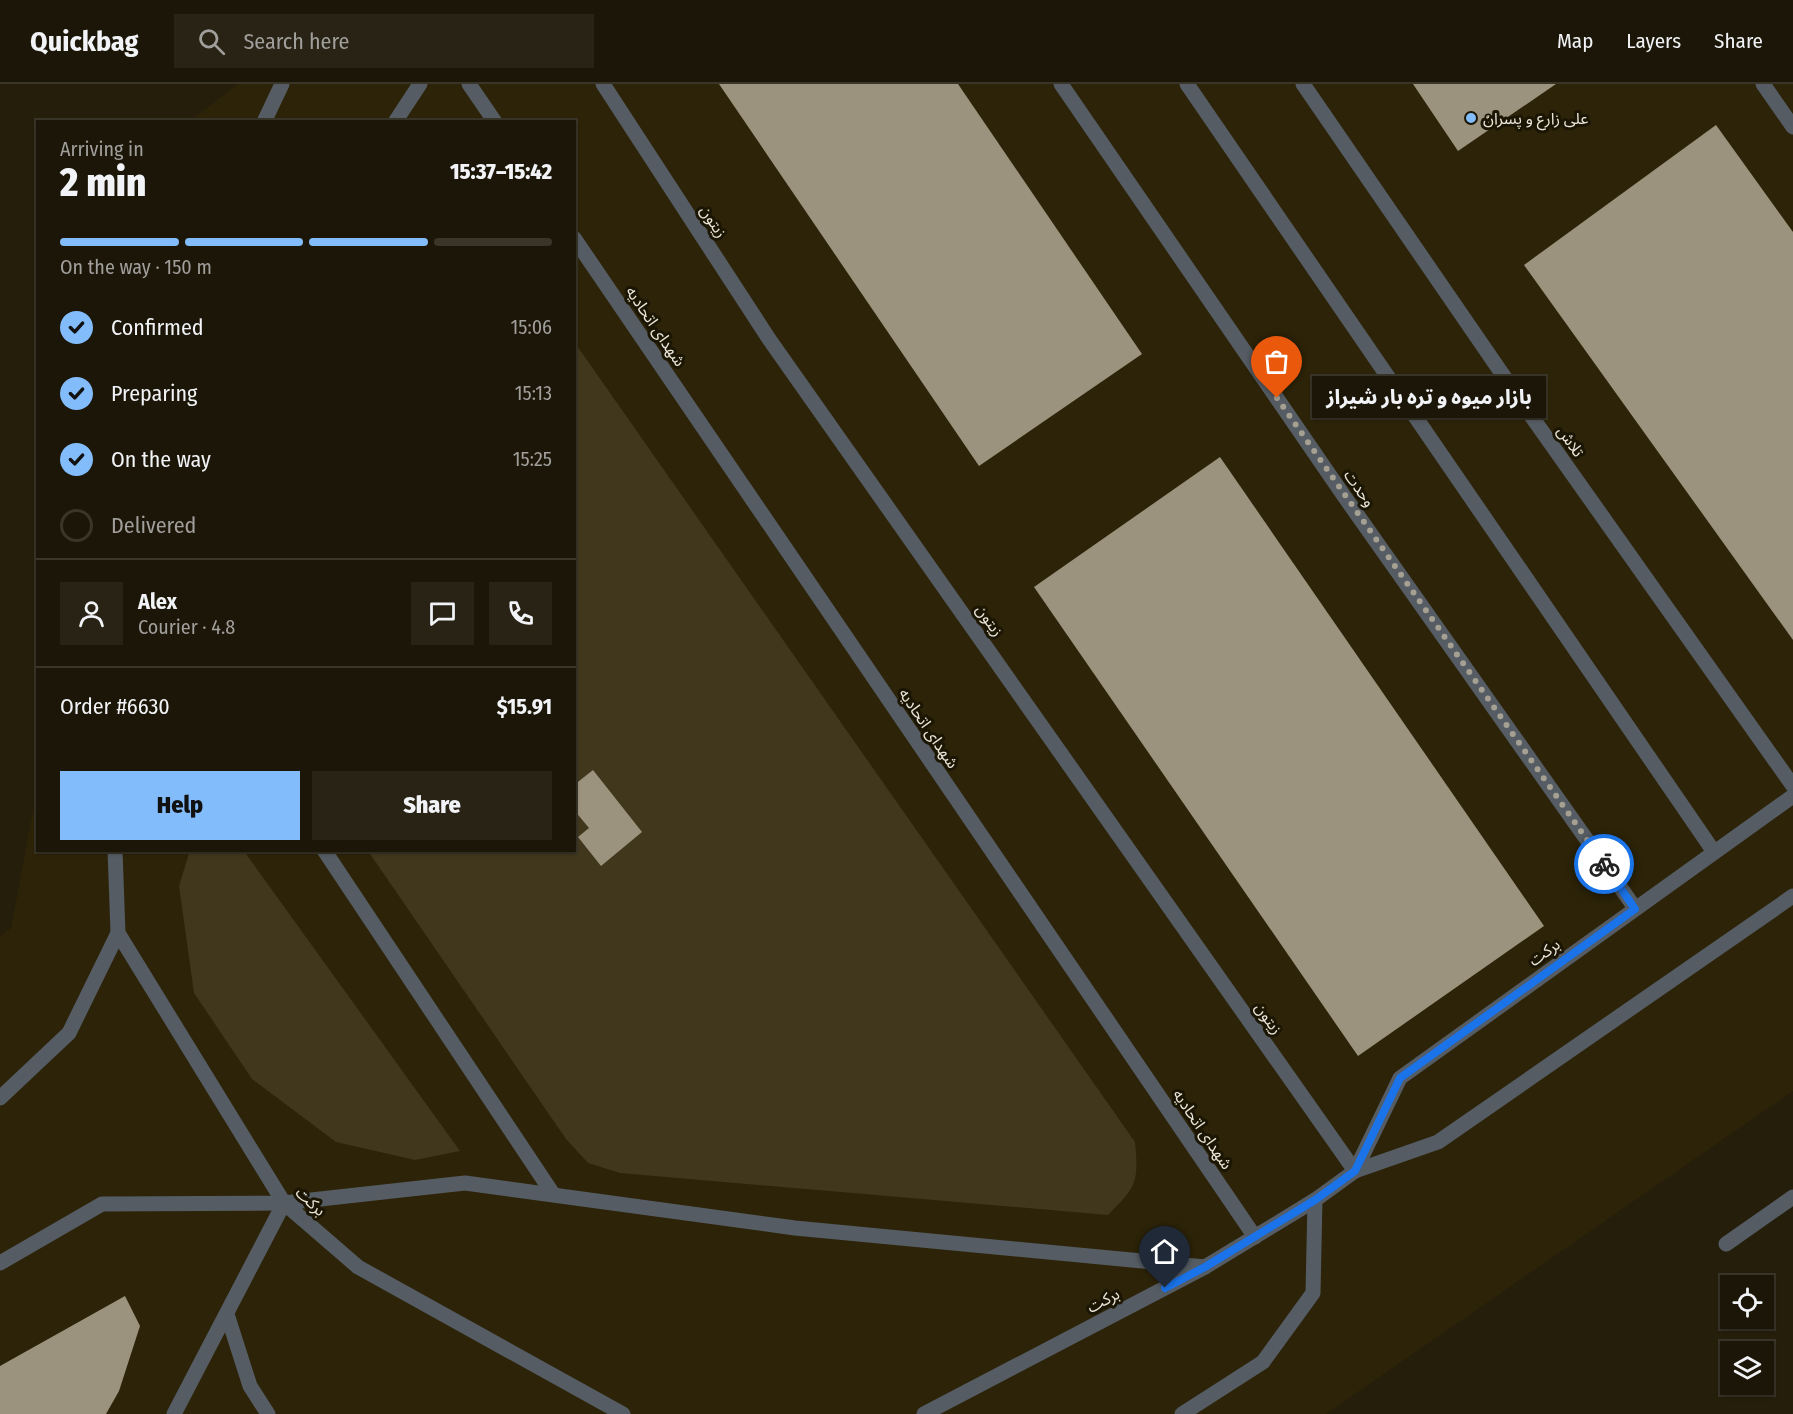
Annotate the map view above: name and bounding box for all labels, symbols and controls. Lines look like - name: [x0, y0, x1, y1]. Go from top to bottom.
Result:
- search box: [174, 14, 594, 68]
- text: Quickbag: [30, 25, 138, 58]
- icon: search: [195, 25, 228, 58]
- text: Search here: [243, 28, 349, 55]
- text: Map: [1557, 28, 1593, 54]
- text: Layers: [1626, 28, 1681, 54]
- text: Share: [1714, 28, 1763, 54]
- place label: علی زارع و پسران: [1483, 109, 1588, 131]
- marker: علی زارع و پسران: [1464, 111, 1478, 125]
- text: Arriving in: [60, 137, 144, 161]
- text: 15:37–15:42: [450, 158, 552, 185]
- text: 2 min: [60, 160, 146, 206]
- street label: زیتون: [696, 202, 731, 241]
- text: On the way · 150 m: [60, 255, 212, 279]
- street label: شهدای اتحادیه: [622, 283, 689, 370]
- icon: check: [60, 311, 93, 344]
- text: Confirmed: [111, 314, 204, 341]
- text: 15:06: [510, 315, 552, 339]
- pin: [1251, 336, 1302, 398]
- icon: bag: [1260, 345, 1293, 378]
- icon: check: [60, 377, 93, 410]
- callout: بازار میوه و تره بار شیراز: [1313, 377, 1547, 419]
- text: Preparing: [111, 380, 197, 407]
- text: 15:13: [515, 381, 552, 405]
- text: بازار میوه و تره بار شیراز: [1326, 385, 1532, 409]
- street label: تلاش: [1553, 422, 1588, 461]
- icon: check: [60, 443, 93, 476]
- text: On the way: [111, 446, 211, 473]
- text: 15:25: [513, 447, 552, 471]
- street label: وحدت: [1340, 466, 1379, 511]
- text: Delivered: [111, 512, 196, 539]
- button: person: [60, 582, 123, 645]
- button: chat: [411, 582, 474, 645]
- button: phone: [489, 582, 552, 645]
- text: Alex: [138, 588, 177, 615]
- street label: زیتون: [972, 601, 1007, 640]
- text: Courier · 4.8: [138, 615, 235, 639]
- street label: شهدای اتحادیه: [895, 685, 962, 772]
- text: Order #6630: [60, 693, 170, 720]
- text: $15.91: [497, 693, 552, 720]
- button: Help: [60, 771, 300, 840]
- button: Share: [312, 771, 552, 840]
- courier: [1574, 834, 1634, 894]
- icon: bike: [1588, 848, 1621, 881]
- street label: برکت: [1525, 935, 1564, 970]
- street label: زیتون: [1251, 999, 1286, 1038]
- street label: شهدای اتحادیه: [1169, 1086, 1236, 1173]
- street label: برکت: [292, 1183, 330, 1220]
- pin: [1139, 1226, 1190, 1288]
- icon: home: [1148, 1235, 1181, 1268]
- map controls: [1720, 1275, 1774, 1395]
- button: locate: [1720, 1275, 1774, 1329]
- street label: برکت: [1084, 1284, 1123, 1317]
- button: layers: [1720, 1341, 1774, 1395]

